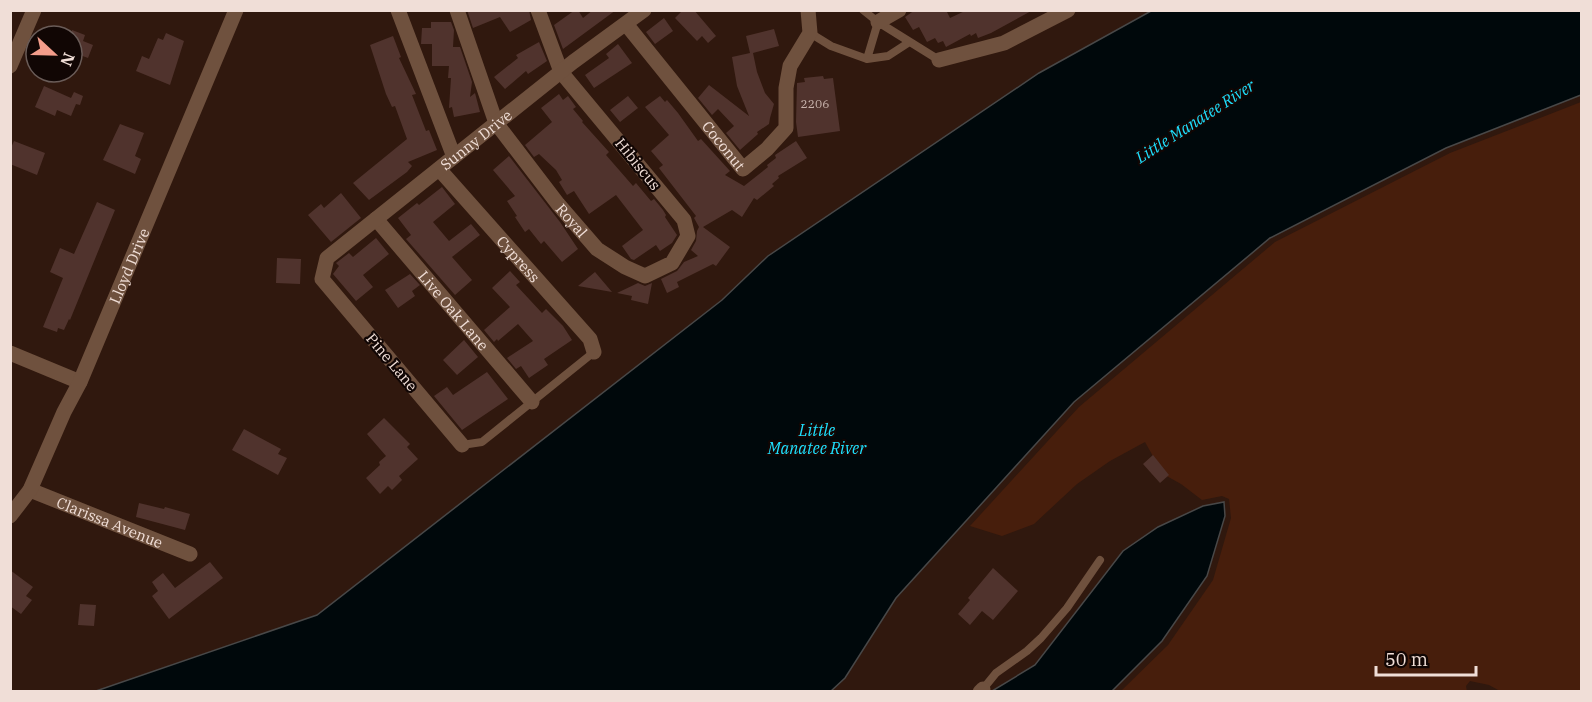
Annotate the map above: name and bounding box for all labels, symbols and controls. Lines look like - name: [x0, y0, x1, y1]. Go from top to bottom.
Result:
- north arrow: [24, 24, 84, 84]
- text: N: [56, 50, 80, 69]
- water label: Little Manatee River: [1131, 74, 1259, 168]
- house number: 2206: [801, 96, 829, 111]
- street label: Sunny Drive: [436, 105, 516, 174]
- street label: Coconut: [698, 117, 750, 174]
- street label: Hibiscus: [611, 134, 665, 194]
- street label: Royal: [552, 199, 592, 241]
- street label: Lloyd Drive: [104, 225, 153, 306]
- street label: Cypress: [493, 231, 544, 286]
- street label: Live Oak Lane: [414, 266, 493, 354]
- street label: Pine Lane: [362, 329, 422, 395]
- water label: Little Manatee River: [767, 420, 867, 458]
- street label: Clarissa Avenue: [54, 492, 166, 552]
- scale bar: [1376, 639, 1476, 677]
- text: 50 m: [1385, 648, 1428, 671]

